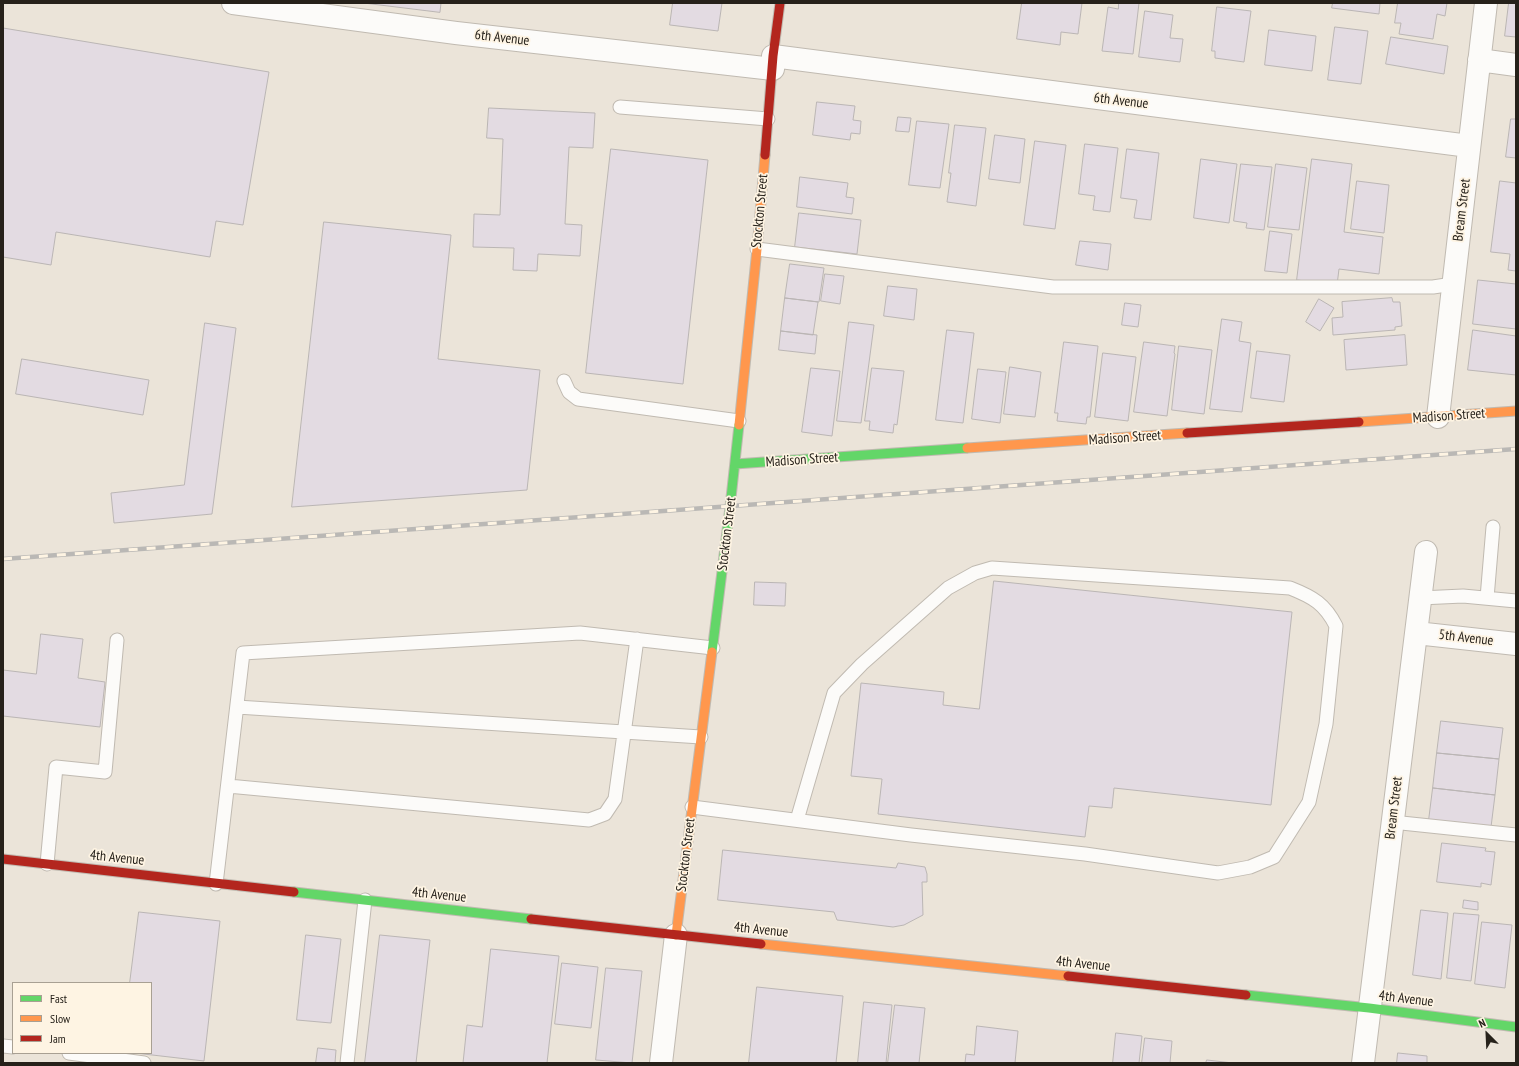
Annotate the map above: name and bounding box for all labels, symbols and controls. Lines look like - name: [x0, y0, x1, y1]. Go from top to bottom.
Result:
- street label: 6th Avenue: [474, 26, 530, 50]
- street label: 6th Avenue: [1093, 89, 1149, 113]
- street label: Stockton Street: [748, 173, 772, 249]
- street label: Bream Street: [1450, 178, 1474, 242]
- street label: Madison Street: [1412, 405, 1486, 427]
- street label: Madison Street: [1088, 427, 1162, 449]
- street label: Madison Street: [765, 449, 839, 471]
- street label: Stockton Street: [714, 496, 740, 572]
- street label: 5th Avenue: [1438, 626, 1494, 650]
- street label: Bream Street: [1382, 776, 1406, 840]
- street label: Stockton Street: [673, 817, 699, 893]
- street label: 4th Avenue: [89, 847, 145, 869]
- street label: 4th Avenue: [411, 884, 467, 906]
- street label: 4th Avenue: [733, 919, 789, 941]
- street label: 4th Avenue: [1055, 953, 1111, 975]
- legend: [12, 982, 152, 1054]
- street label: 4th Avenue: [1378, 987, 1434, 1011]
- text: Fast: [50, 991, 67, 1006]
- text: Slow: [50, 1011, 70, 1026]
- north arrow: [1467, 1014, 1507, 1054]
- text: N: [1477, 1015, 1488, 1031]
- text: Jam: [50, 1031, 66, 1046]

